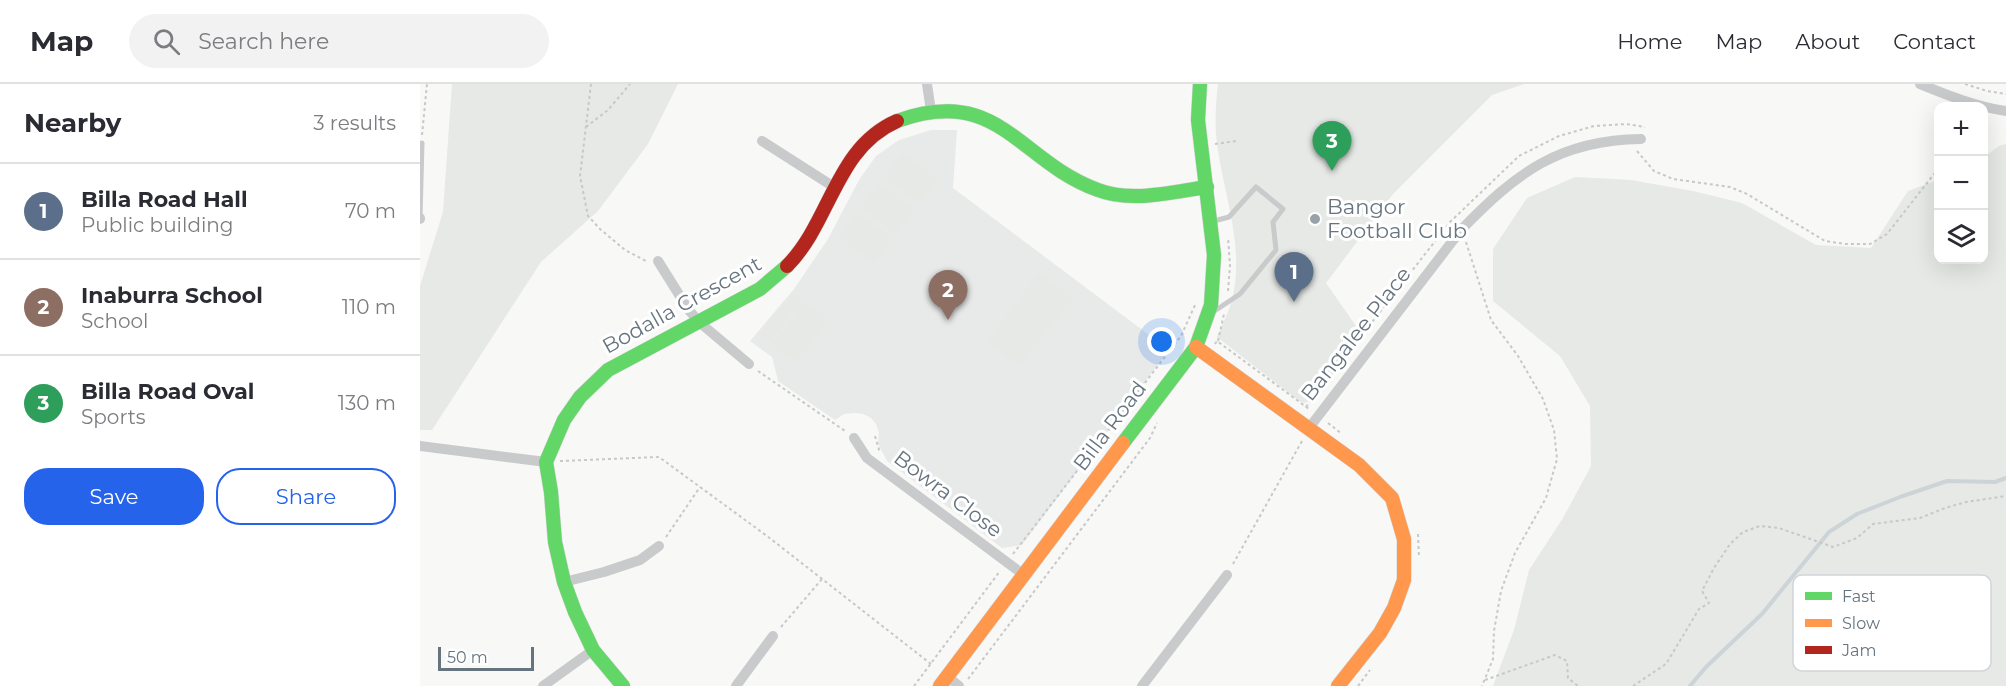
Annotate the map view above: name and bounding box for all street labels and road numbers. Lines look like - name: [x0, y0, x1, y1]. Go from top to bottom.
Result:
- street label: Bodalla Crescent: [598, 251, 766, 359]
- street label: Bangalee Place: [1296, 262, 1416, 406]
- street label: Billa Road: [1068, 376, 1151, 475]
- street label: Bowra Close: [889, 445, 1007, 542]

